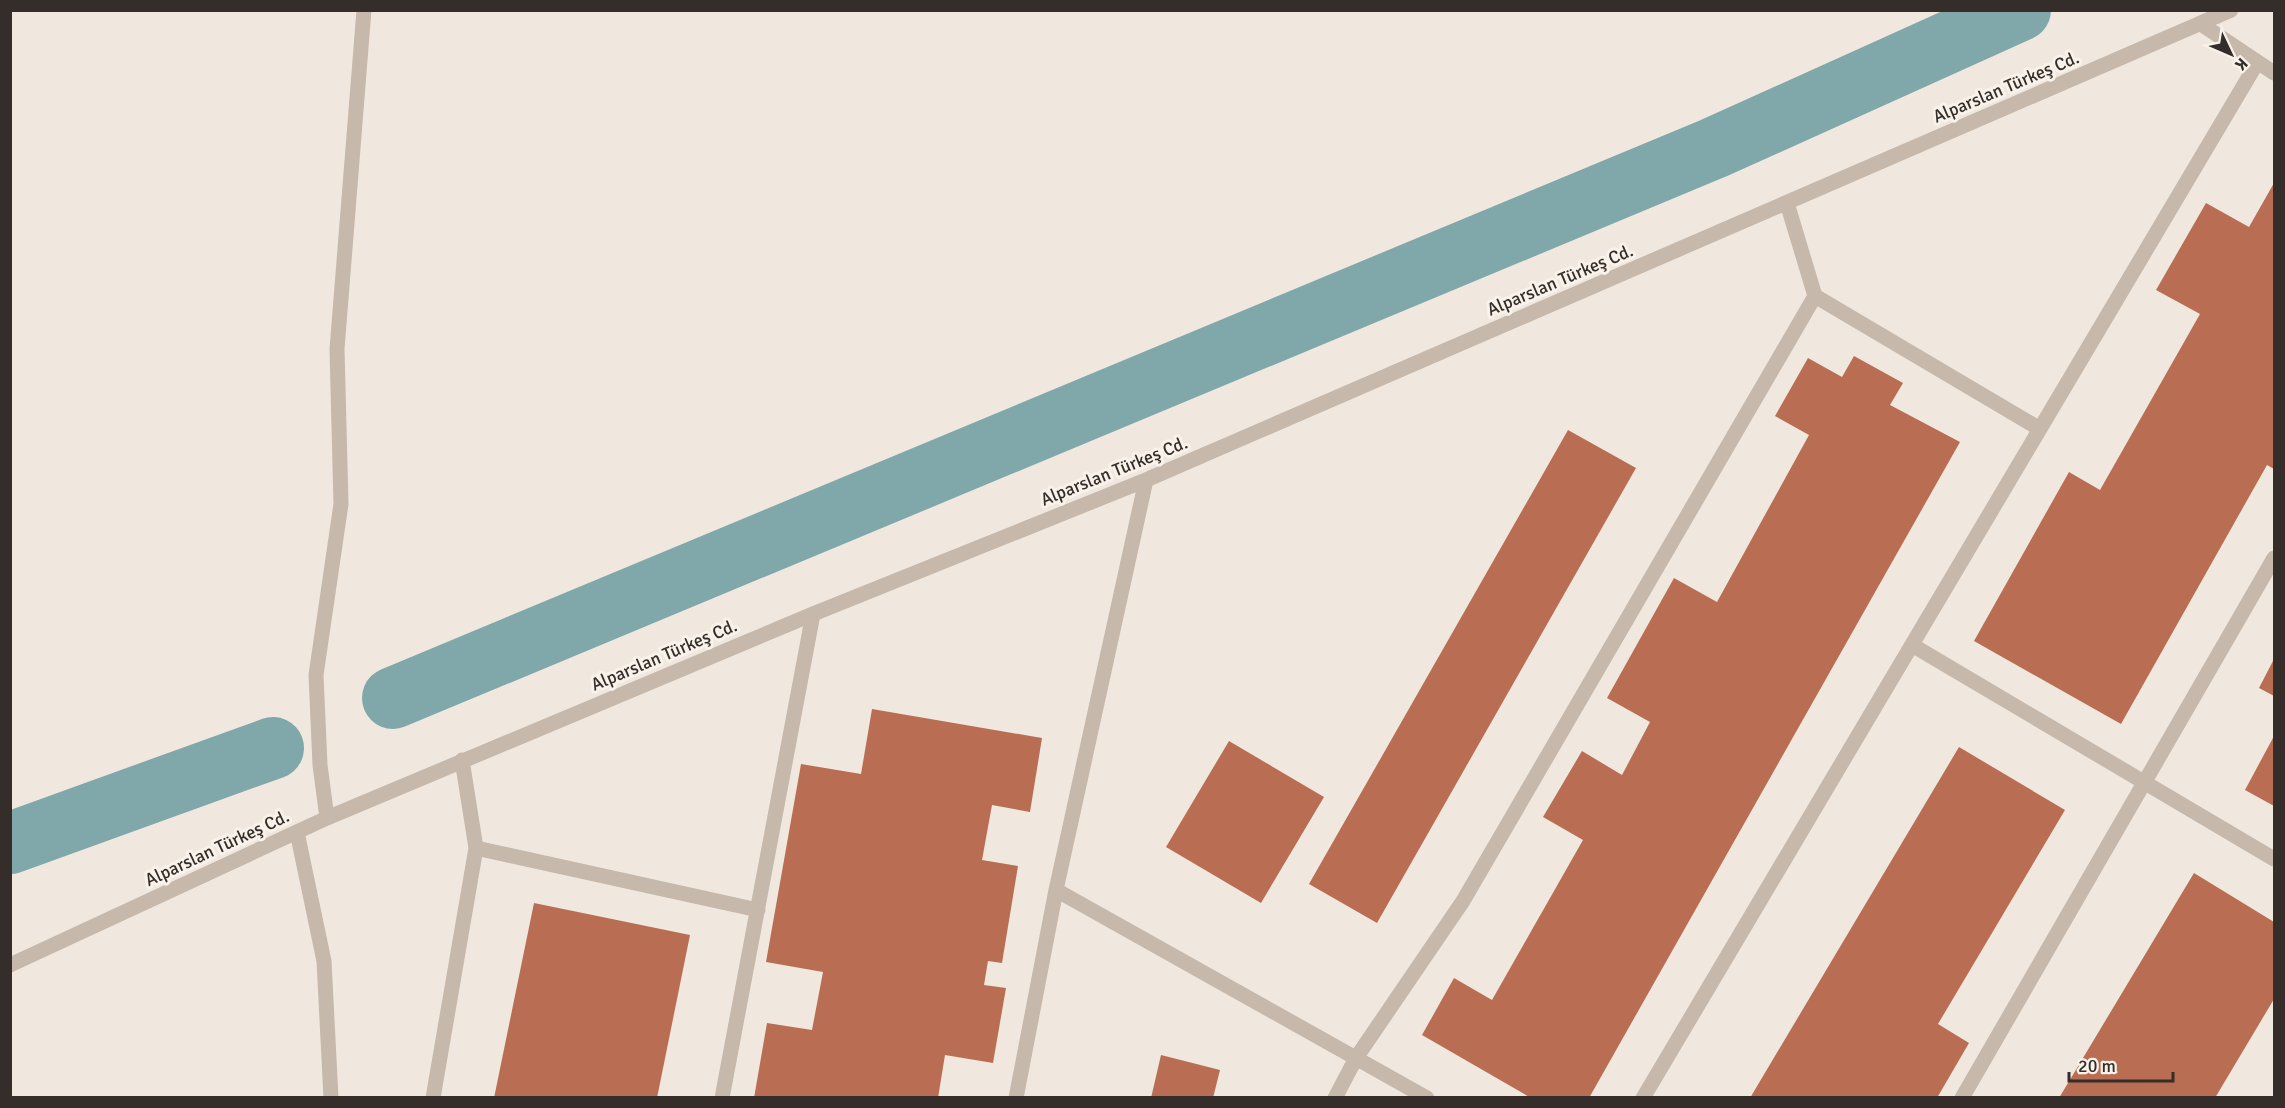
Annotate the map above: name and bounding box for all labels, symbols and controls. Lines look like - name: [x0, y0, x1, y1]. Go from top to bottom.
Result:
- north arrow: [2201, 24, 2261, 84]
- street label: Alparslan Türkeş Cd.: [1930, 46, 2082, 128]
- text: K: [2230, 53, 2252, 74]
- street label: Alparslan Türkeş Cd.: [1484, 239, 1636, 321]
- street label: Alparslan Türkeş Cd.: [1037, 431, 1191, 511]
- street label: Alparslan Türkeş Cd.: [588, 614, 740, 696]
- street label: Alparslan Türkeş Cd.: [141, 805, 293, 891]
- scale bar: [2069, 1045, 2172, 1083]
- text: 20 m: [2078, 1055, 2116, 1077]

